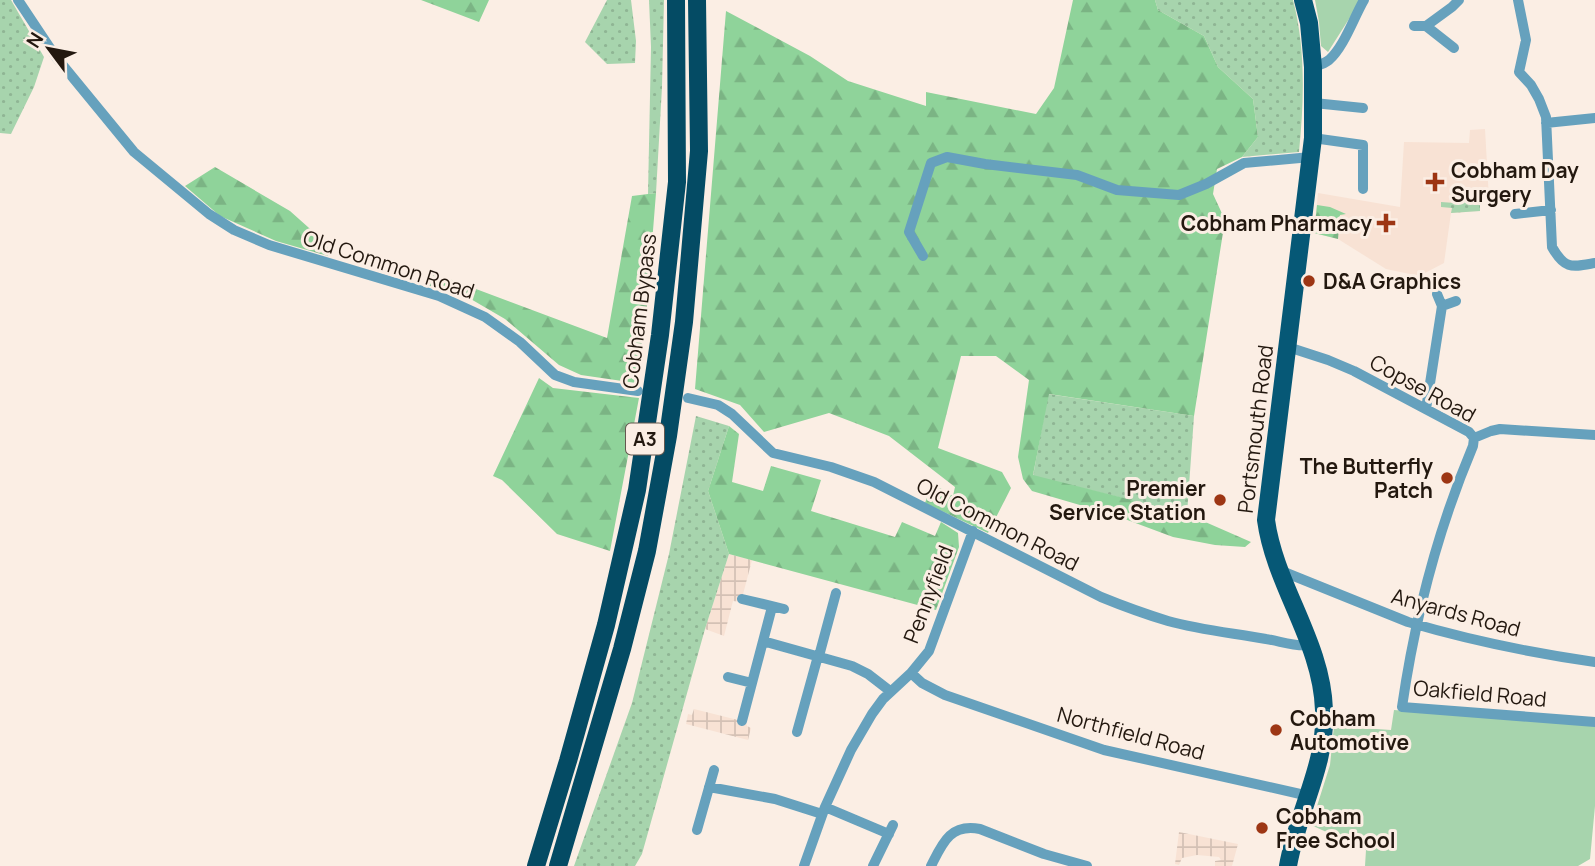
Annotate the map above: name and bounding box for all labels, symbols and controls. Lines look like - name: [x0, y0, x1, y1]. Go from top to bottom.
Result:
- north arrow: [14, 14, 84, 84]
- text: N: [20, 27, 49, 53]
- place label: Cobham Day Surgery: [1451, 156, 1579, 208]
- marker: Cobham Day Surgery: [1425, 172, 1445, 192]
- place label: Cobham Pharmacy: [1181, 209, 1372, 237]
- marker: Cobham Pharmacy: [1378, 215, 1394, 231]
- street label: Old Common Road: [300, 223, 478, 305]
- street label: Cobham Bypass: [616, 232, 662, 390]
- place label: D&A Graphics: [1323, 267, 1461, 295]
- marker: D&A Graphics: [1301, 273, 1317, 289]
- street label: Portsmouth Road: [1231, 343, 1279, 515]
- street label: Copse Road: [1365, 347, 1481, 429]
- road number: A3: [626, 424, 664, 454]
- place label: The Butterfly Patch: [1300, 452, 1433, 504]
- marker: The Butterfly Patch: [1439, 470, 1455, 486]
- street label: Old Common Road: [912, 471, 1084, 577]
- place label: Premier Service Station: [1049, 474, 1206, 526]
- marker: Premier Service Station: [1212, 492, 1228, 508]
- street label: Pennyfield: [897, 541, 959, 647]
- street label: Anyards Road: [1388, 581, 1524, 643]
- street label: Oakfield Road: [1412, 673, 1548, 713]
- street label: Northfield Road: [1054, 700, 1208, 766]
- place label: Cobham Automotive: [1290, 704, 1409, 756]
- marker: Cobham Automotive: [1268, 722, 1284, 738]
- place label: Cobham Free School: [1276, 802, 1396, 854]
- marker: Cobham Free School: [1254, 820, 1270, 836]

